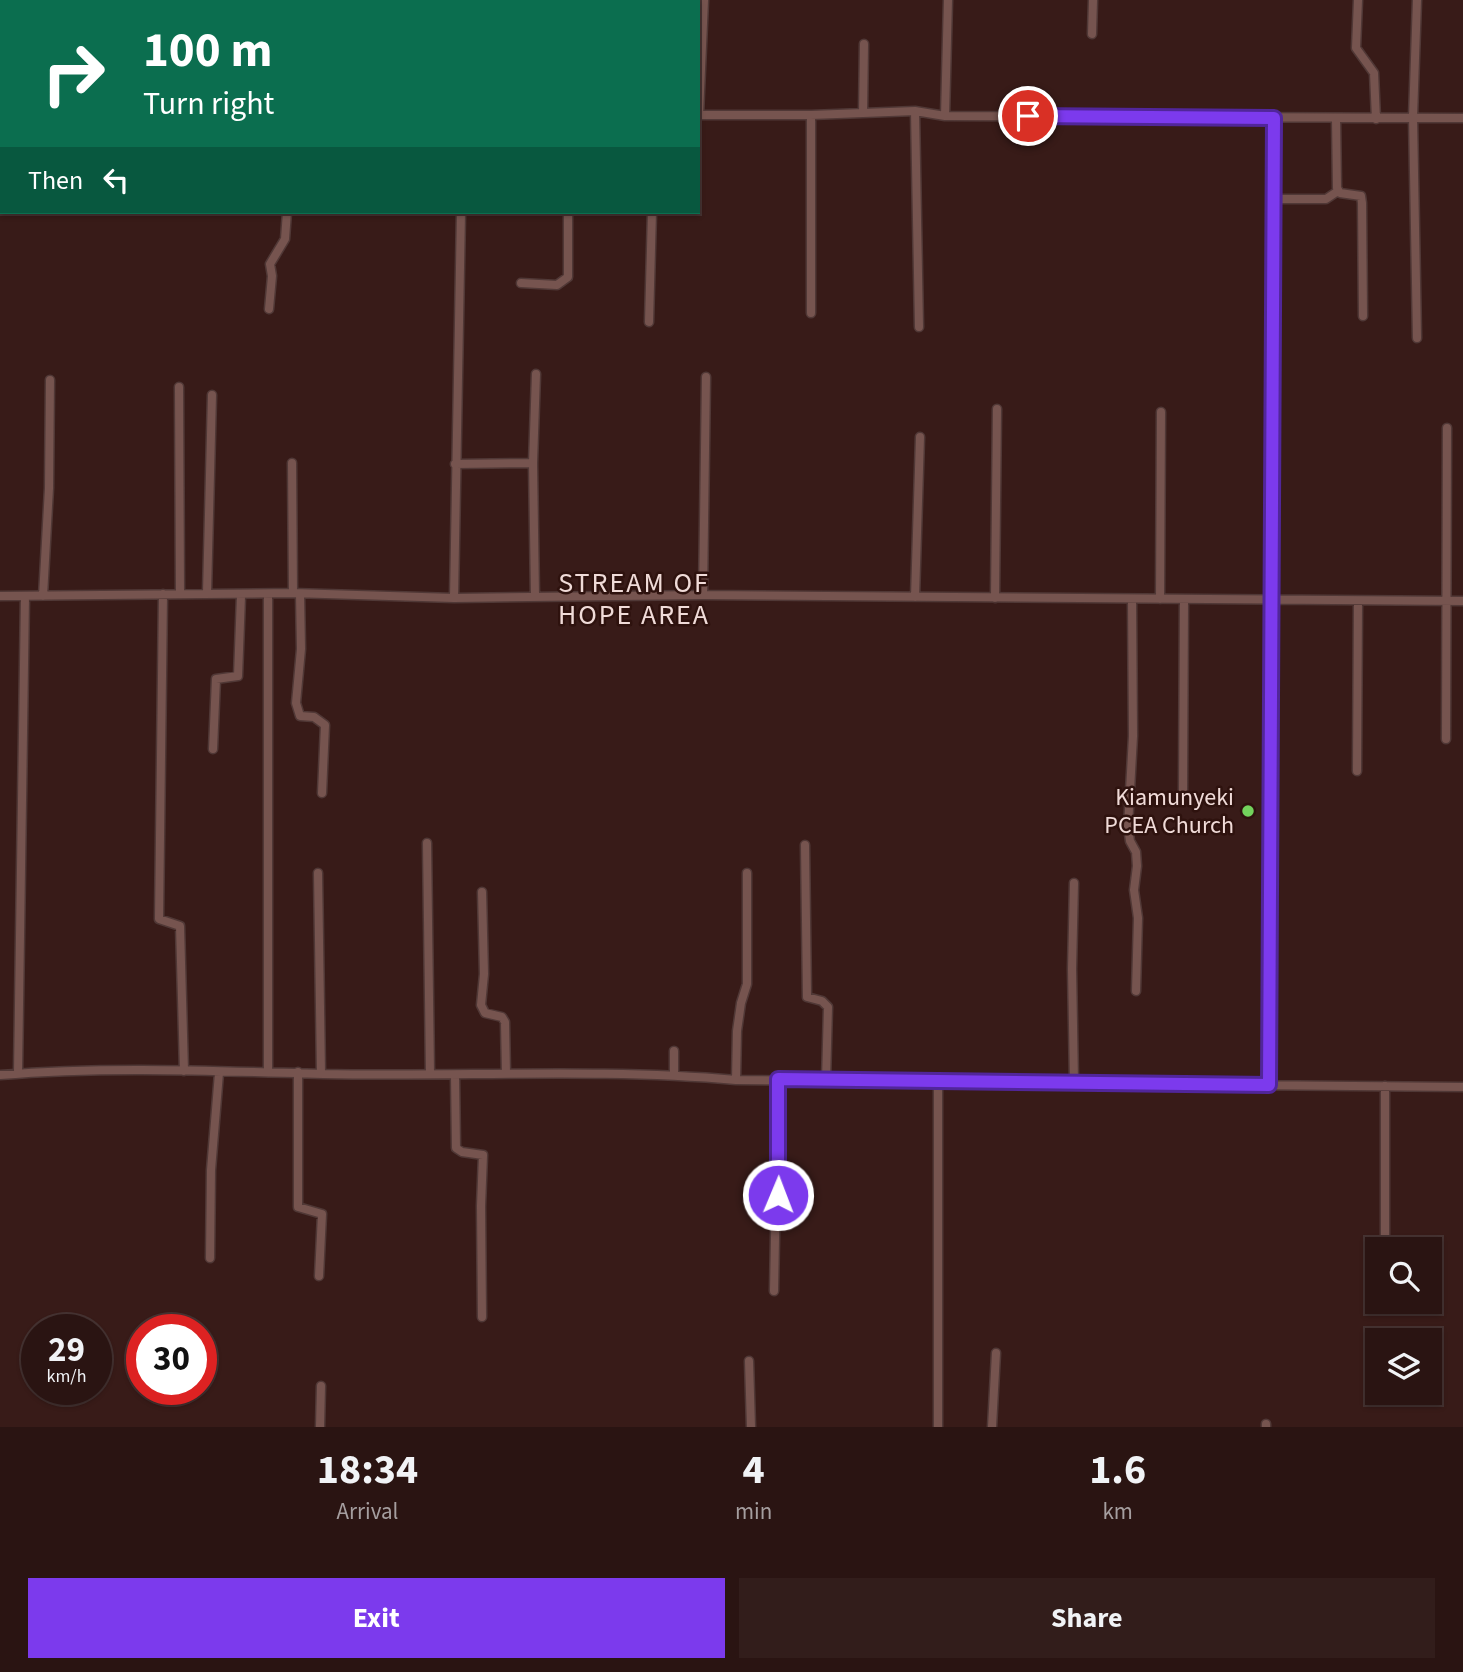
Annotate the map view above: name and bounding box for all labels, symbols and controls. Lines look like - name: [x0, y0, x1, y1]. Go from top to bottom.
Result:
- text: 100 m: [143, 16, 272, 86]
- icon: right: [28, 28, 119, 119]
- text: Turn right: [143, 81, 274, 127]
- pin: [998, 86, 1058, 146]
- icon: arrive: [1009, 97, 1047, 135]
- icon: left: [97, 161, 135, 199]
- text: Then: [28, 162, 83, 199]
- district label: STREAM OF HOPE AREA: [558, 563, 710, 635]
- place label: Kiamunyeki PCEA Church: [1104, 780, 1234, 843]
- marker: Kiamunyeki PCEA Church: [1240, 803, 1256, 819]
- position arrow: [741, 1158, 815, 1232]
- map controls: [1365, 1237, 1442, 1405]
- button: search: [1365, 1237, 1442, 1314]
- speed limit sign: 30: [126, 1314, 217, 1405]
- text: 29: [48, 1325, 85, 1375]
- button: layers: [1365, 1328, 1442, 1405]
- text: km/h: [47, 1364, 86, 1389]
- text: 18:34: [317, 1440, 418, 1500]
- text: 4: [743, 1440, 765, 1500]
- text: 1.6: [1089, 1440, 1146, 1500]
- text: Arrival: [337, 1495, 398, 1528]
- text: min: [735, 1495, 772, 1528]
- text: km: [1102, 1495, 1133, 1528]
- button: Exit: [28, 1578, 725, 1658]
- button: Share: [739, 1578, 1435, 1658]

